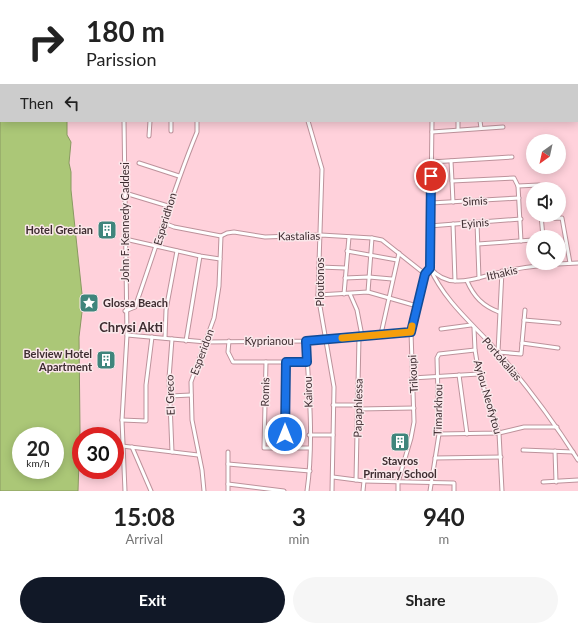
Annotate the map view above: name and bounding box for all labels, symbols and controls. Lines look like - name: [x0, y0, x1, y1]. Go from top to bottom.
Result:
- text: 180 m: [86, 14, 165, 48]
- icon: right: [20, 16, 72, 68]
- text: Parission: [86, 48, 157, 70]
- icon: left: [61, 92, 83, 114]
- text: Then: [20, 94, 53, 112]
- north arrow: [526, 134, 566, 174]
- map controls: [526, 134, 566, 270]
- pin: [414, 159, 448, 193]
- street label: John F. Kennedy Caddesi: [118, 162, 131, 282]
- icon: arrive: [420, 165, 442, 187]
- button: sound: [526, 182, 566, 222]
- street label: Esperidhon: [150, 191, 179, 247]
- street label: Simis: [462, 193, 488, 208]
- street label: Eyinis: [461, 215, 490, 230]
- building icon: Hotel Grecian: [96, 219, 118, 241]
- place label: Hotel Grecian: [26, 223, 93, 236]
- street label: Kastalias: [278, 229, 321, 242]
- button: search: [526, 230, 566, 270]
- street label: Ploutonos: [313, 257, 326, 306]
- street label: Ithakis: [485, 263, 519, 282]
- place icon: Glossa Beach: [78, 292, 100, 314]
- place label: Glossa Beach: [103, 296, 168, 309]
- district label: Chrysi Akti: [99, 319, 163, 335]
- street label: Esperidon: [187, 327, 216, 377]
- street label: Kyprianou: [244, 334, 294, 347]
- street label: Portokalias: [480, 334, 525, 383]
- place label: Belview Hotel Apartment: [23, 347, 93, 373]
- building icon: Belview Hotel Apartment: [95, 349, 117, 371]
- street label: Trikoupi: [405, 354, 420, 394]
- street label: Ayiou Neofytou: [472, 358, 505, 435]
- street label: El Greco: [162, 374, 177, 416]
- street label: Kairou: [300, 376, 315, 408]
- street label: Romis: [258, 377, 271, 407]
- street label: Papaphlessa: [350, 378, 365, 438]
- street label: Timarkhou: [431, 384, 444, 436]
- position arrow: [264, 413, 306, 455]
- speed limit sign: 30: [72, 427, 124, 479]
- building icon: Stavros Primary School: [389, 431, 411, 453]
- text: 20: [26, 436, 50, 460]
- place label: Stavros Primary School: [363, 454, 437, 480]
- text: km/h: [26, 457, 50, 469]
- text: 15:08: [113, 502, 175, 531]
- text: 3: [292, 502, 306, 531]
- text: 940: [423, 502, 465, 531]
- text: Arrival: [126, 531, 163, 547]
- text: min: [289, 531, 310, 547]
- text: m: [438, 531, 449, 547]
- button: Exit: [20, 577, 285, 623]
- button: Share: [293, 577, 558, 623]

